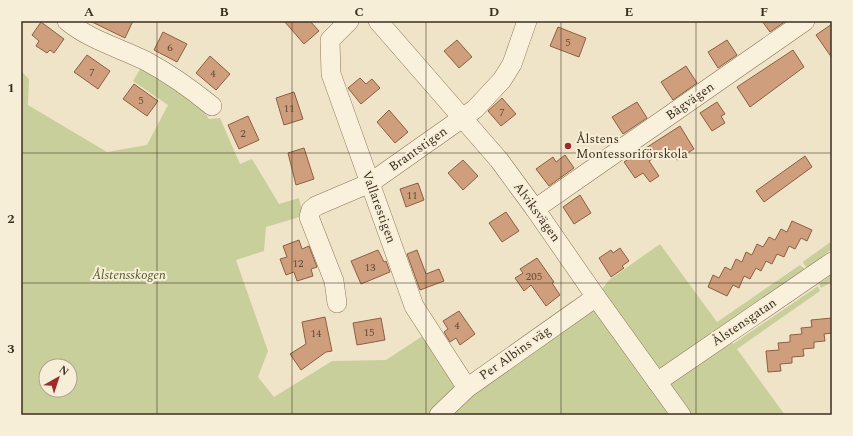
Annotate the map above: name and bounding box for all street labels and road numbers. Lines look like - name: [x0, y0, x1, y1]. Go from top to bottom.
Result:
- street label: Bågvägen: [662, 77, 719, 125]
- street label: Brantstigen: [385, 121, 452, 177]
- street label: Vallarestigen: [357, 168, 401, 246]
- street label: Alviksvägen: [508, 178, 566, 246]
- street label: Ålstensgatan: [707, 293, 781, 351]
- street label: Per Albins väg: [475, 321, 555, 385]

